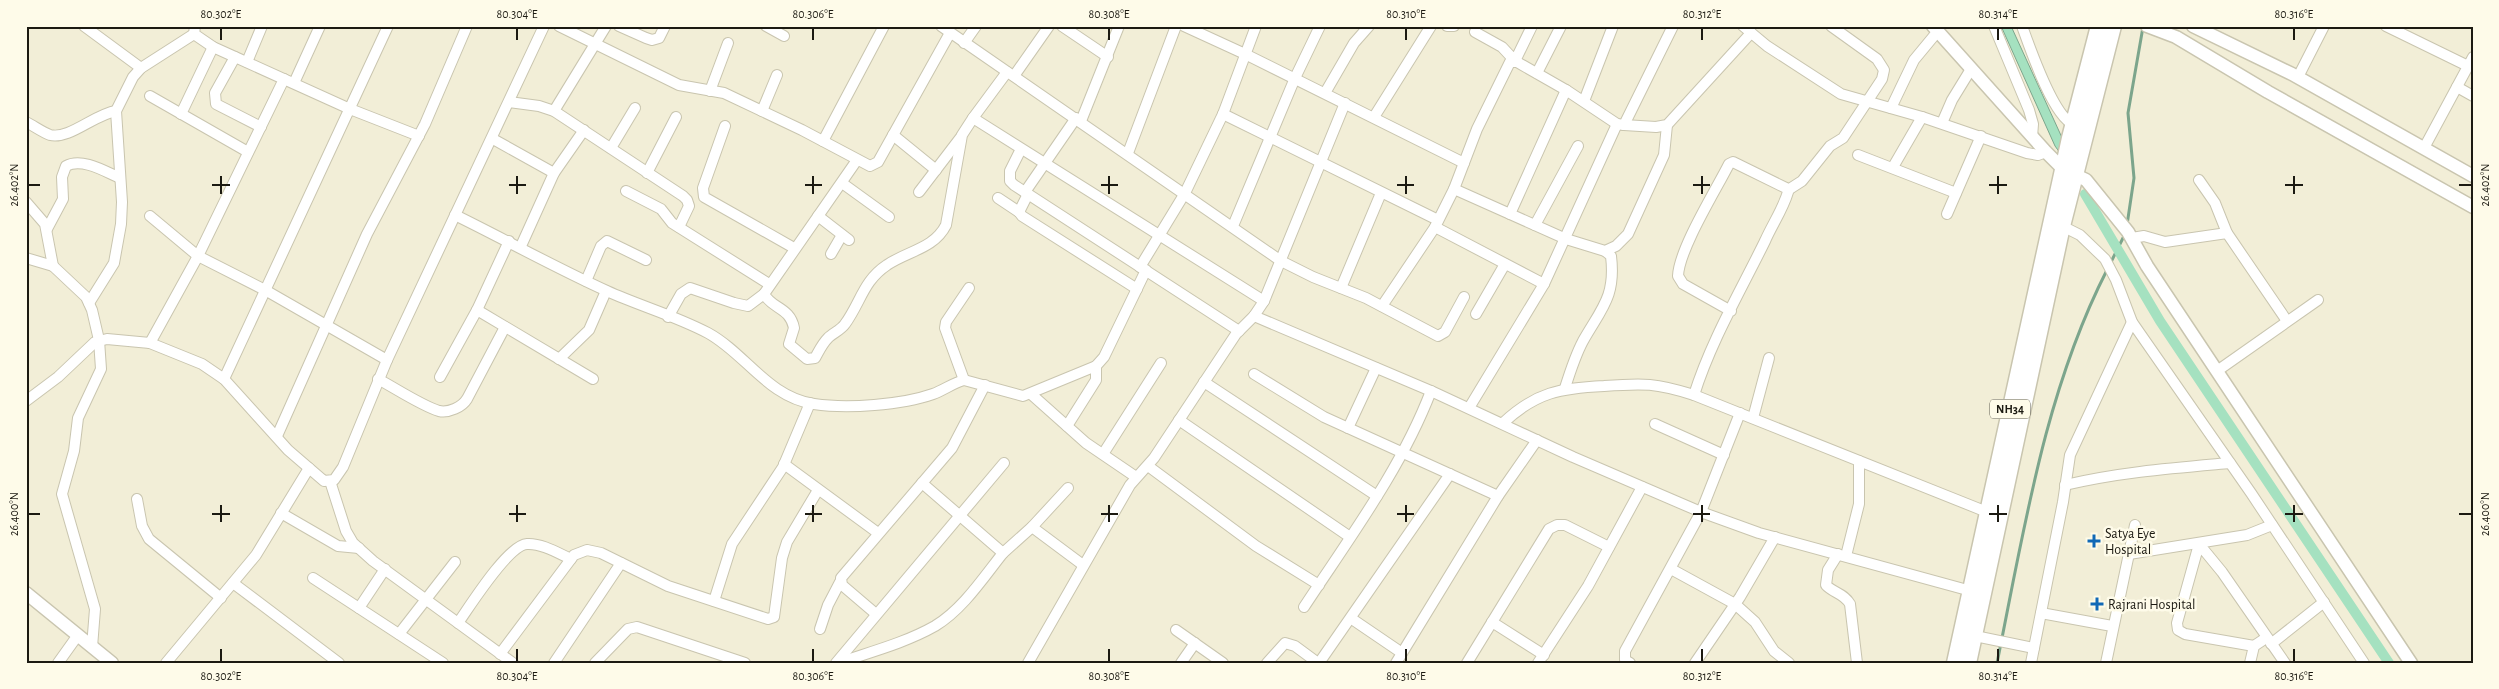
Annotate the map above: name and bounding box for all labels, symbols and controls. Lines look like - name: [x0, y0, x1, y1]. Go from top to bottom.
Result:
- text: 80.302°E: [201, 8, 242, 20]
- text: 80.304°E: [496, 8, 538, 20]
- text: 80.306°E: [793, 8, 834, 20]
- text: 80.308°E: [1088, 8, 1130, 20]
- text: 80.310°E: [1386, 8, 1426, 20]
- text: 80.312°E: [1683, 8, 1722, 20]
- text: 80.314°E: [1979, 8, 2018, 20]
- text: 80.316°E: [2275, 8, 2314, 20]
- text: 26.402°N: [8, 163, 20, 207]
- text: 26.402°N: [2479, 163, 2491, 207]
- road number: NH34: [1990, 399, 2030, 418]
- text: 26.400°N: [8, 492, 20, 536]
- text: 26.400°N: [2479, 492, 2491, 536]
- place label: Satya Eye Hospital: [2105, 527, 2155, 557]
- marker: Satya Eye Hospital: [2087, 534, 2101, 548]
- marker: Rajrani Hospital: [2090, 597, 2104, 611]
- place label: Rajrani Hospital: [2108, 598, 2196, 612]
- text: 80.302°E: [201, 670, 242, 682]
- text: 80.304°E: [496, 670, 538, 682]
- text: 80.306°E: [793, 670, 834, 682]
- text: 80.308°E: [1088, 670, 1130, 682]
- text: 80.310°E: [1386, 670, 1426, 682]
- text: 80.312°E: [1683, 670, 1722, 682]
- text: 80.314°E: [1979, 670, 2018, 682]
- text: 80.316°E: [2275, 670, 2314, 682]

